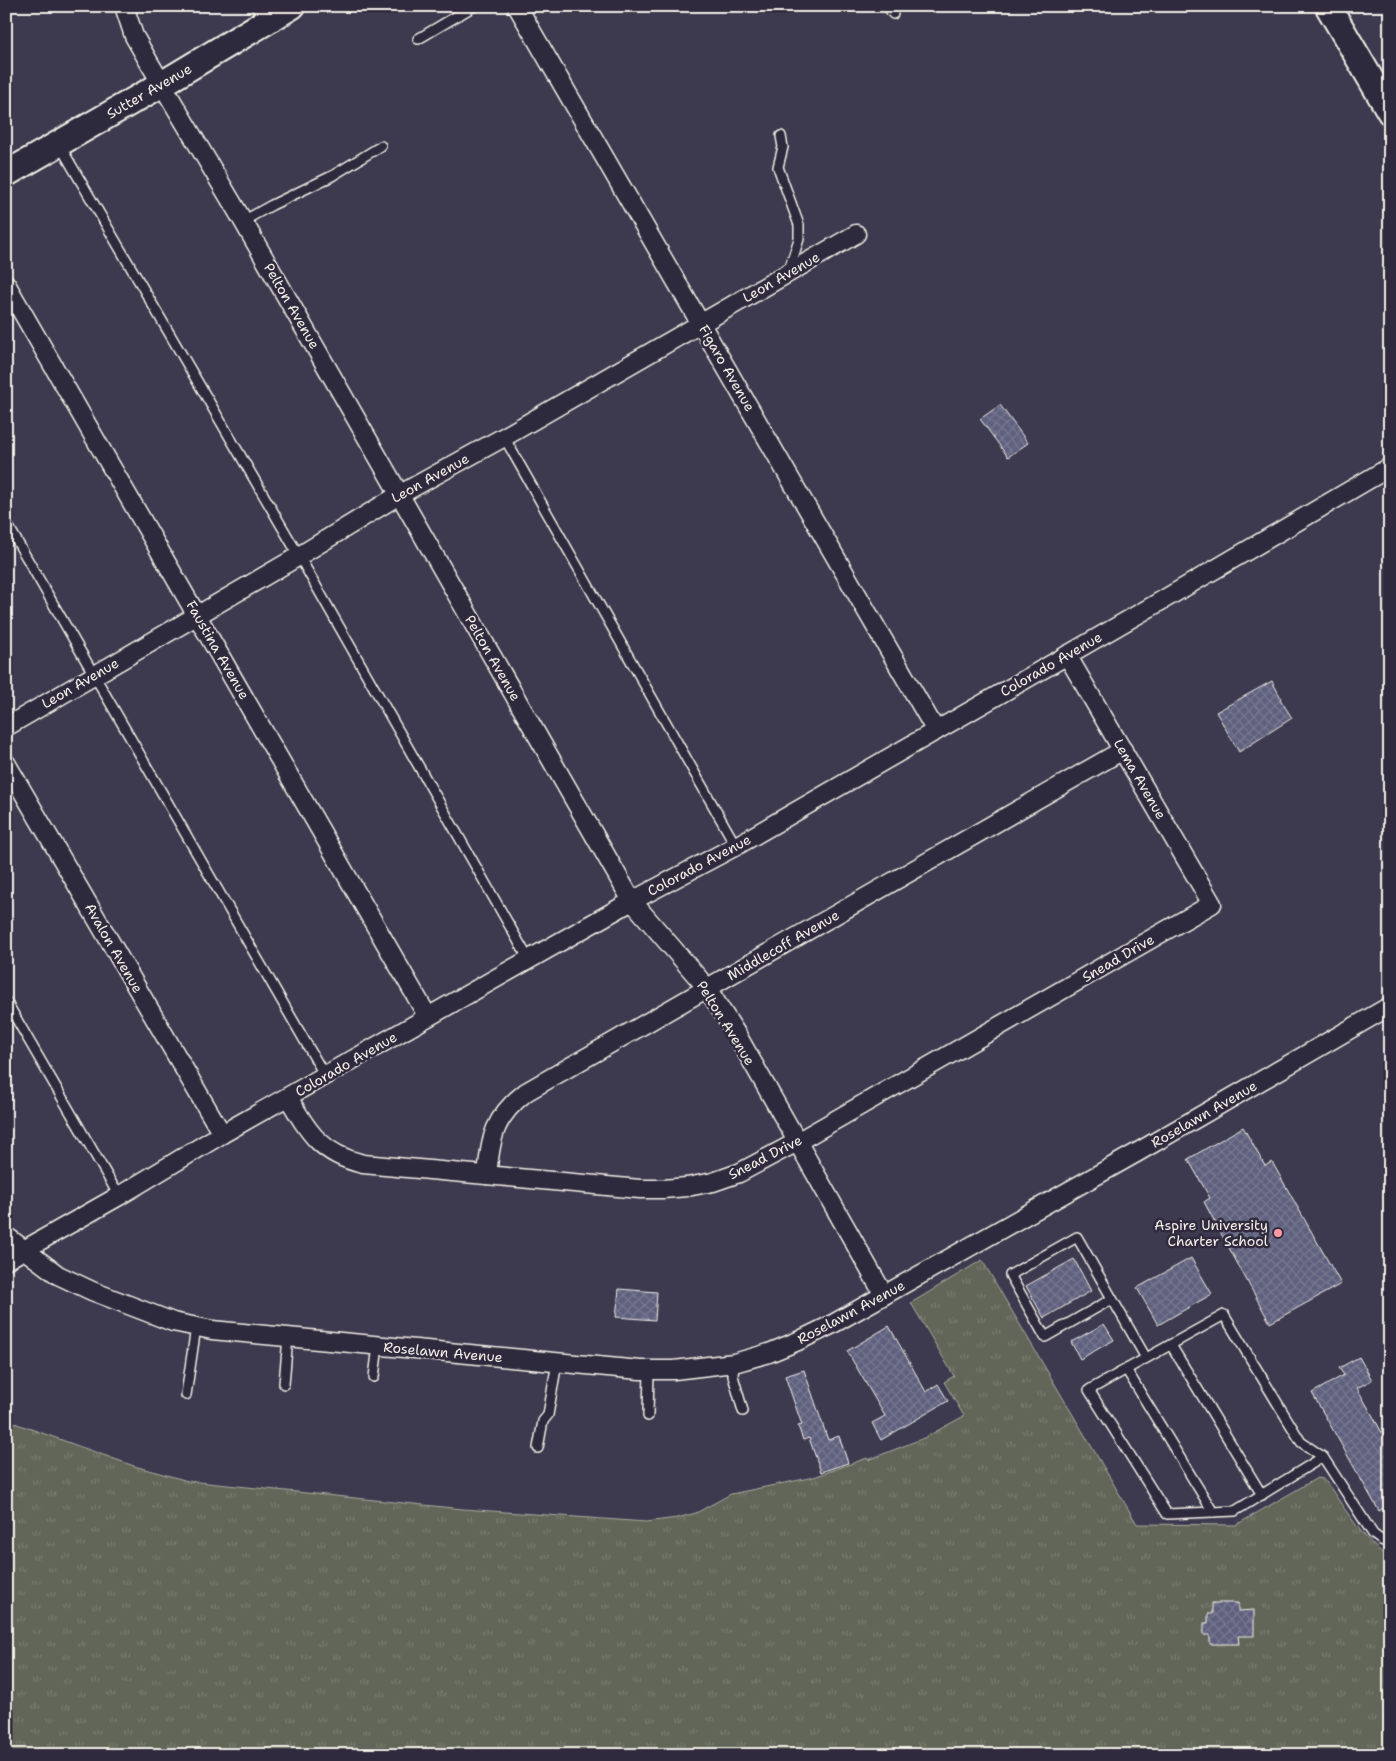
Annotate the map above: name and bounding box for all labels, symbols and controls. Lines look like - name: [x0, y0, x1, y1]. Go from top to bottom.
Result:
- street label: Sutter Avenue: [103, 59, 195, 123]
- street label: Leon Avenue: [739, 248, 823, 306]
- street label: Pelton Avenue: [260, 260, 324, 352]
- street label: Figaro Avenue: [695, 321, 759, 415]
- street label: Leon Avenue: [388, 449, 472, 507]
- street label: Faustina Avenue: [182, 597, 254, 703]
- street label: Pelton Avenue: [461, 612, 525, 704]
- street label: Colorado Avenue: [997, 628, 1105, 700]
- street label: Leon Avenue: [38, 654, 122, 712]
- street label: Lema Avenue: [1110, 736, 1170, 823]
- street label: Colorado Avenue: [644, 830, 754, 900]
- street label: Avalon Avenue: [81, 900, 147, 996]
- street label: Middlecoff Avenue: [724, 906, 842, 984]
- street label: Snead Drive: [1079, 930, 1157, 986]
- street label: Pelton Avenue: [693, 977, 759, 1069]
- street label: Colorado Avenue: [292, 1028, 400, 1100]
- street label: Roselawn Avenue: [1148, 1076, 1260, 1152]
- street label: Snead Drive: [725, 1131, 805, 1183]
- place label: Aspire University Charter School: [1154, 1216, 1269, 1250]
- marker: Aspire University Charter School: [1272, 1227, 1284, 1239]
- street label: Roselawn Avenue: [794, 1276, 908, 1348]
- street label: Roselawn Avenue: [383, 1338, 503, 1366]

